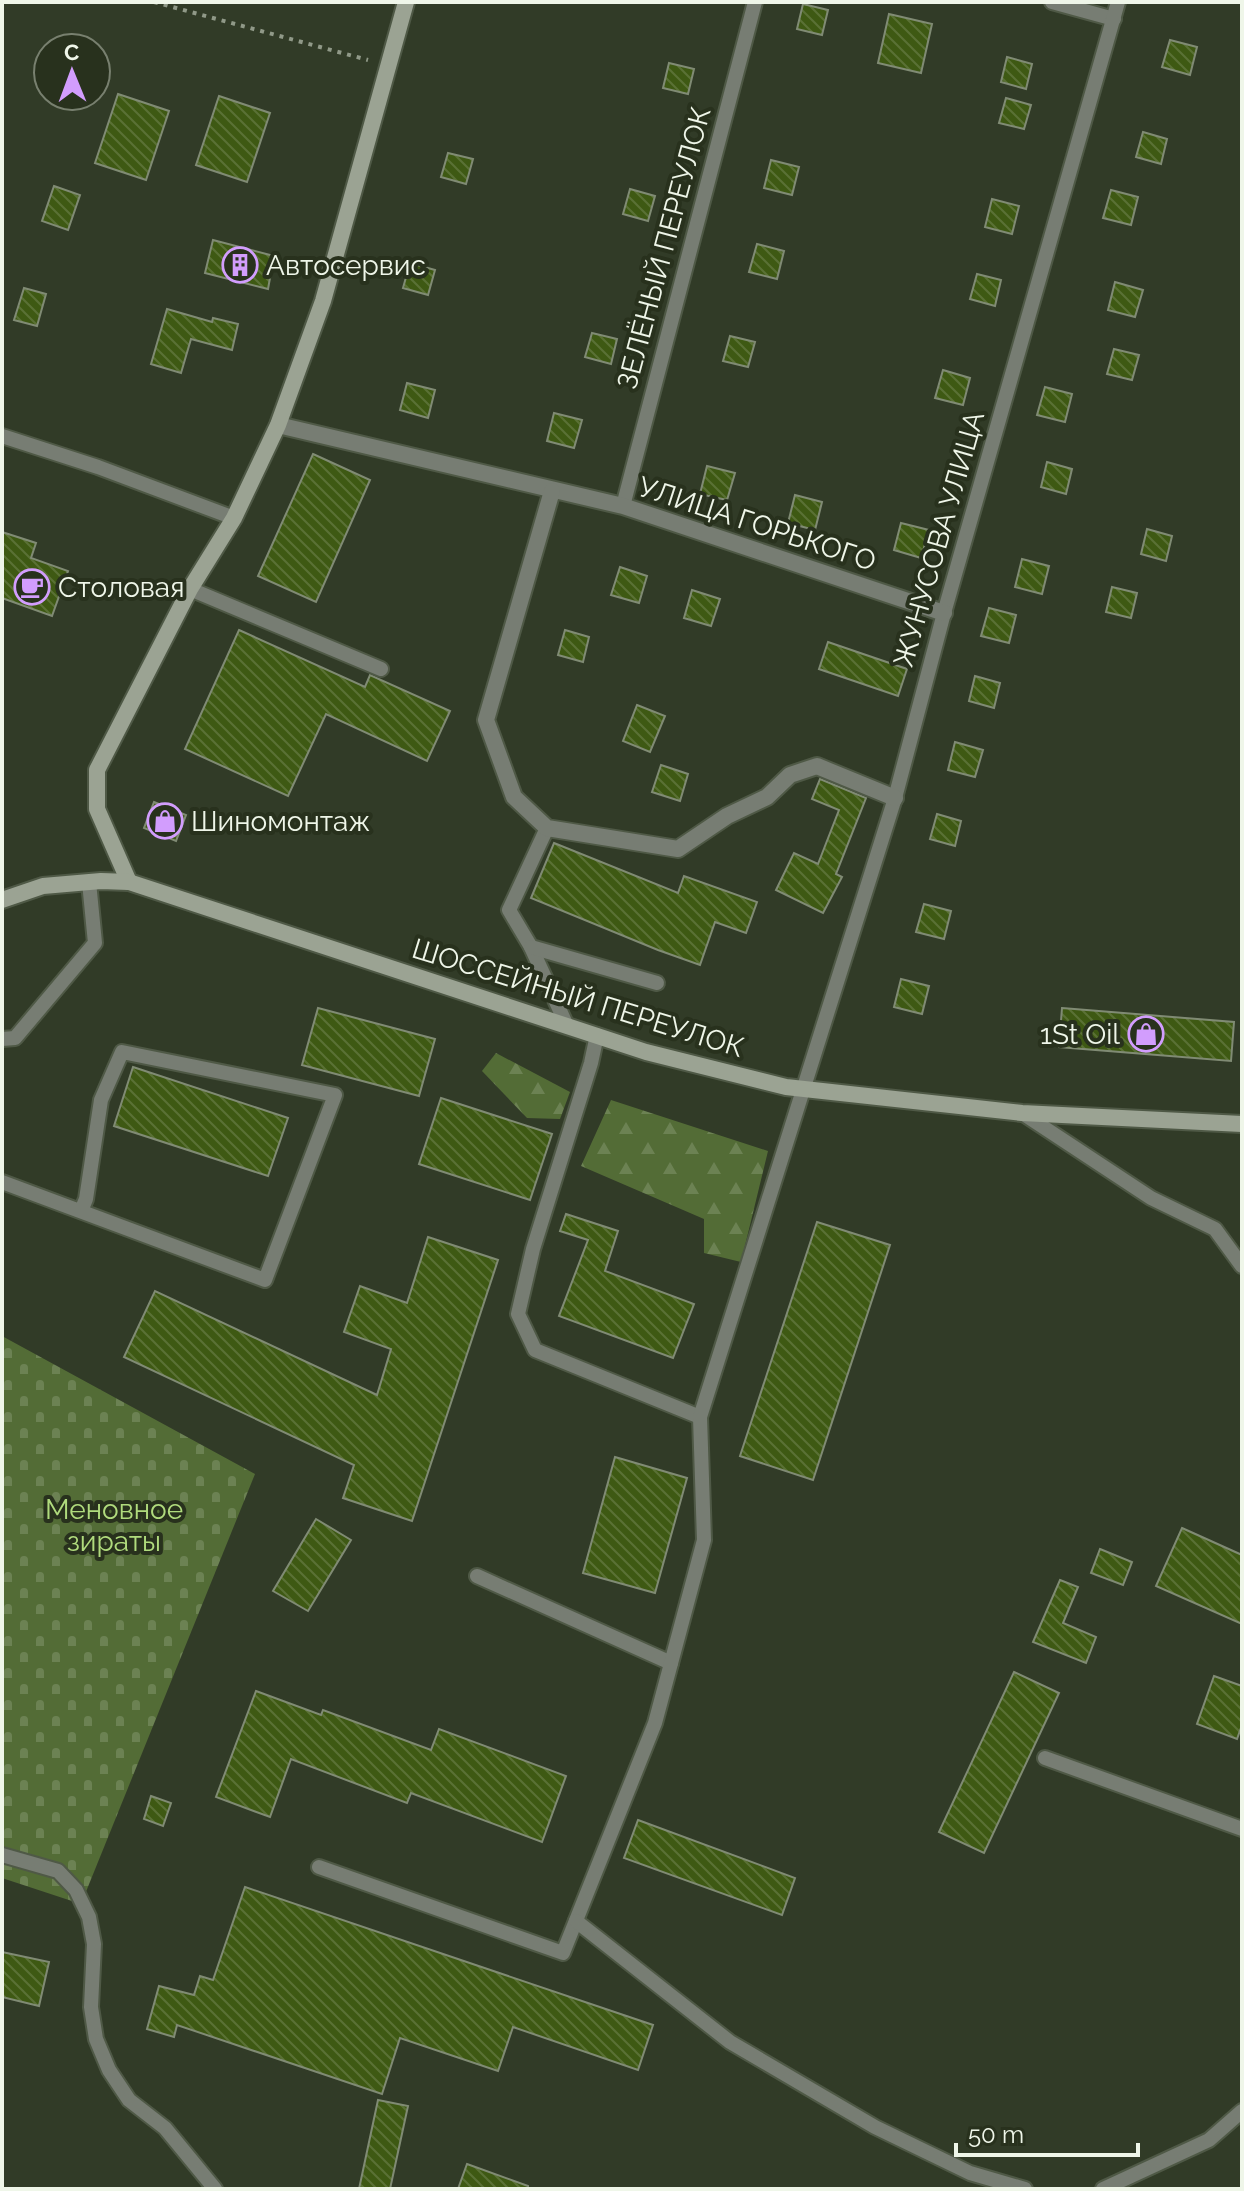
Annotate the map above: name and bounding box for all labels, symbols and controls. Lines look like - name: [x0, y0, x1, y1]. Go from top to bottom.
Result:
- north arrow: [32, 32, 112, 112]
- text: С: [64, 39, 79, 65]
- street label: ЗЕЛЁНЫЙ ПЕРЕУЛОК: [610, 103, 718, 393]
- building icon: Автосервис: [221, 246, 259, 284]
- place label: Автосервис: [266, 249, 426, 282]
- street label: ЖУНУСОВА УЛИЦА: [887, 407, 991, 671]
- street label: УЛИЦА ГОРЬКОГО: [634, 470, 880, 578]
- cafe icon: Столовая: [13, 568, 51, 606]
- place label: Столовая: [58, 571, 185, 604]
- shop icon: Шиномонтаж: [146, 802, 184, 840]
- place label: Шиномонтаж: [191, 805, 370, 838]
- street label: ШОССЕЙНЫЙ ПЕРЕУЛОК: [408, 932, 748, 1064]
- shop icon: 1St Oil: [1127, 1015, 1165, 1053]
- place label: 1St Oil: [1040, 1018, 1120, 1051]
- park label: Меновное зираты: [45, 1493, 183, 1558]
- scale bar: [956, 2107, 1138, 2157]
- text: 50 m: [968, 2120, 1024, 2149]

